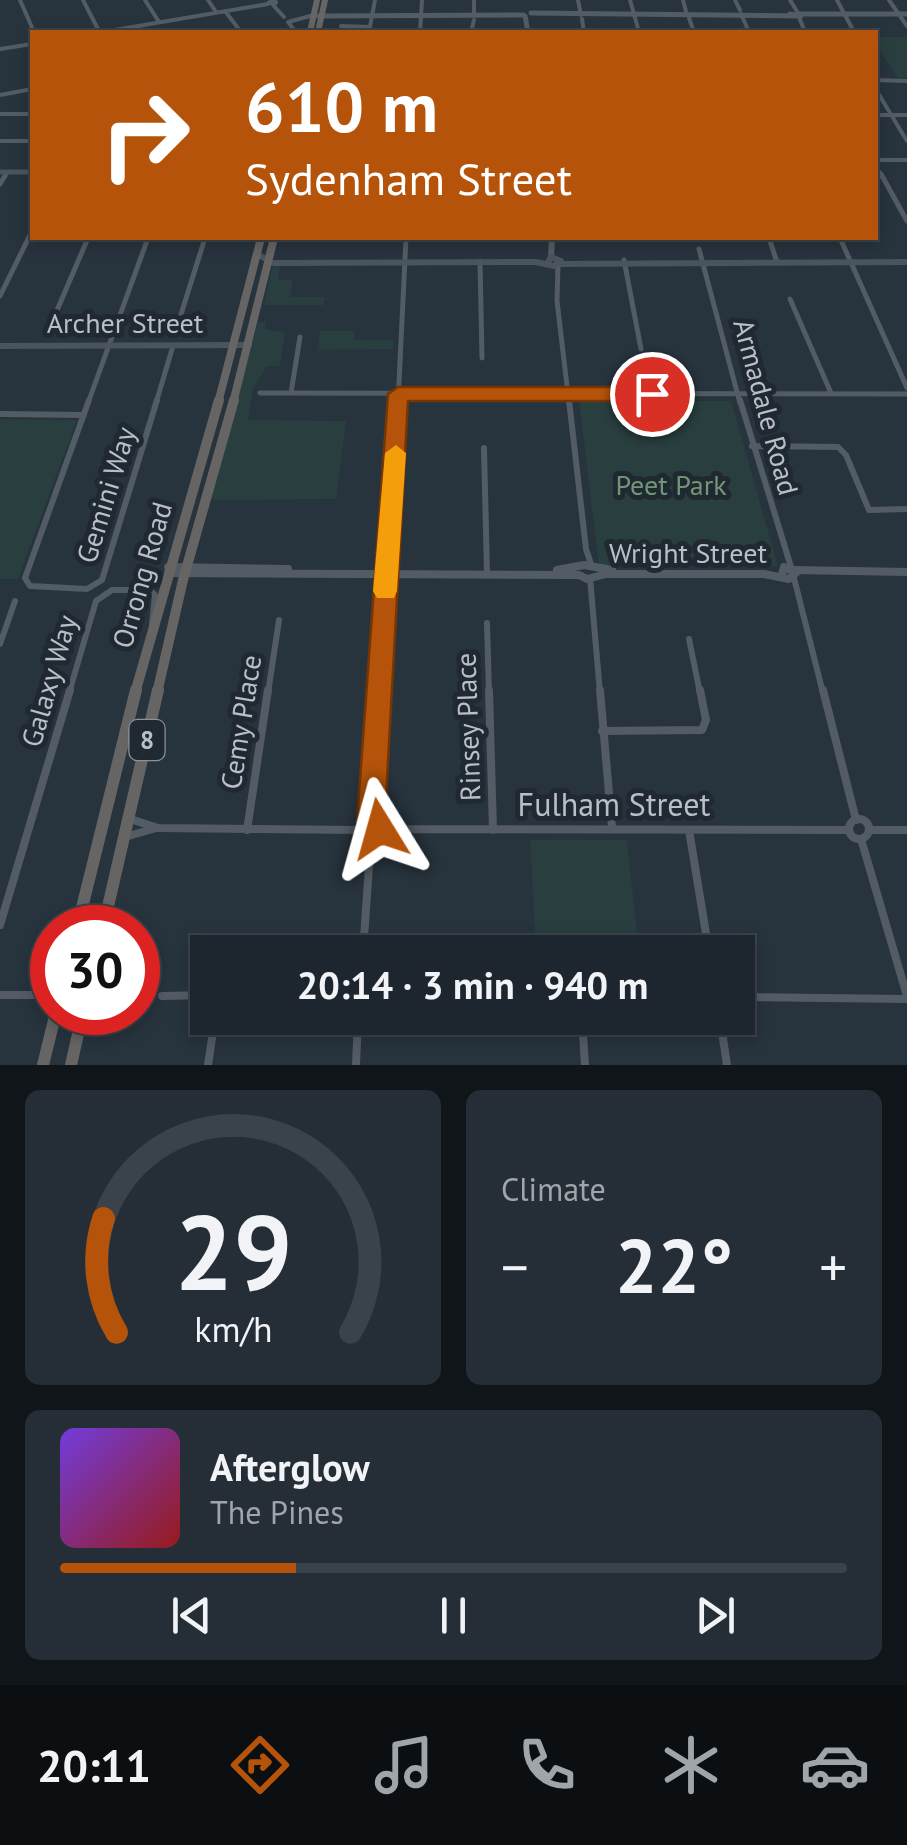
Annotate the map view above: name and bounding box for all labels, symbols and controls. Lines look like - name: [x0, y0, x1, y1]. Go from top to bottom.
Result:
- text: 610 m: [245, 61, 438, 151]
- icon: right: [80, 70, 210, 200]
- text: Sydenham Street: [245, 149, 572, 207]
- street label: Archer Street: [47, 304, 204, 341]
- street label: Armadale Road: [725, 315, 808, 499]
- pin: [610, 352, 695, 437]
- icon: arrive: [625, 367, 680, 422]
- street label: Gemini Way: [67, 422, 144, 567]
- park label: Peet Park: [615, 466, 727, 503]
- street label: Orrong Road: [103, 498, 180, 652]
- street label: Wright Street: [609, 534, 767, 571]
- street label: Galaxy Way: [12, 611, 85, 751]
- street label: Cemy Place: [212, 652, 269, 792]
- street label: Rinsey Place: [446, 652, 489, 802]
- road number: 8: [130, 720, 164, 760]
- position arrow: [328, 777, 432, 881]
- street label: Fulham Street: [518, 783, 711, 825]
- speed limit sign: 30: [30, 905, 160, 1035]
- text: 20:14 · 3 min · 940 m: [297, 960, 648, 1009]
- text: Climate: [501, 1168, 606, 1210]
- text: 29: [174, 1184, 292, 1319]
- text: 22°: [615, 1217, 733, 1314]
- text: −: [501, 1231, 529, 1302]
- text: +: [819, 1231, 847, 1302]
- text: km/h: [194, 1306, 272, 1352]
- text: Afterglow: [210, 1442, 370, 1491]
- text: The Pines: [210, 1491, 344, 1533]
- icon: previous: [164, 1588, 219, 1643]
- icon: pause: [426, 1588, 481, 1643]
- icon: next: [688, 1588, 743, 1643]
- icon: directions: [225, 1730, 295, 1800]
- icon: music: [369, 1730, 439, 1800]
- icon: phone: [512, 1730, 582, 1800]
- icon: climate: [656, 1730, 726, 1800]
- icon: car: [800, 1730, 870, 1800]
- text: 20:11: [37, 1736, 151, 1794]

